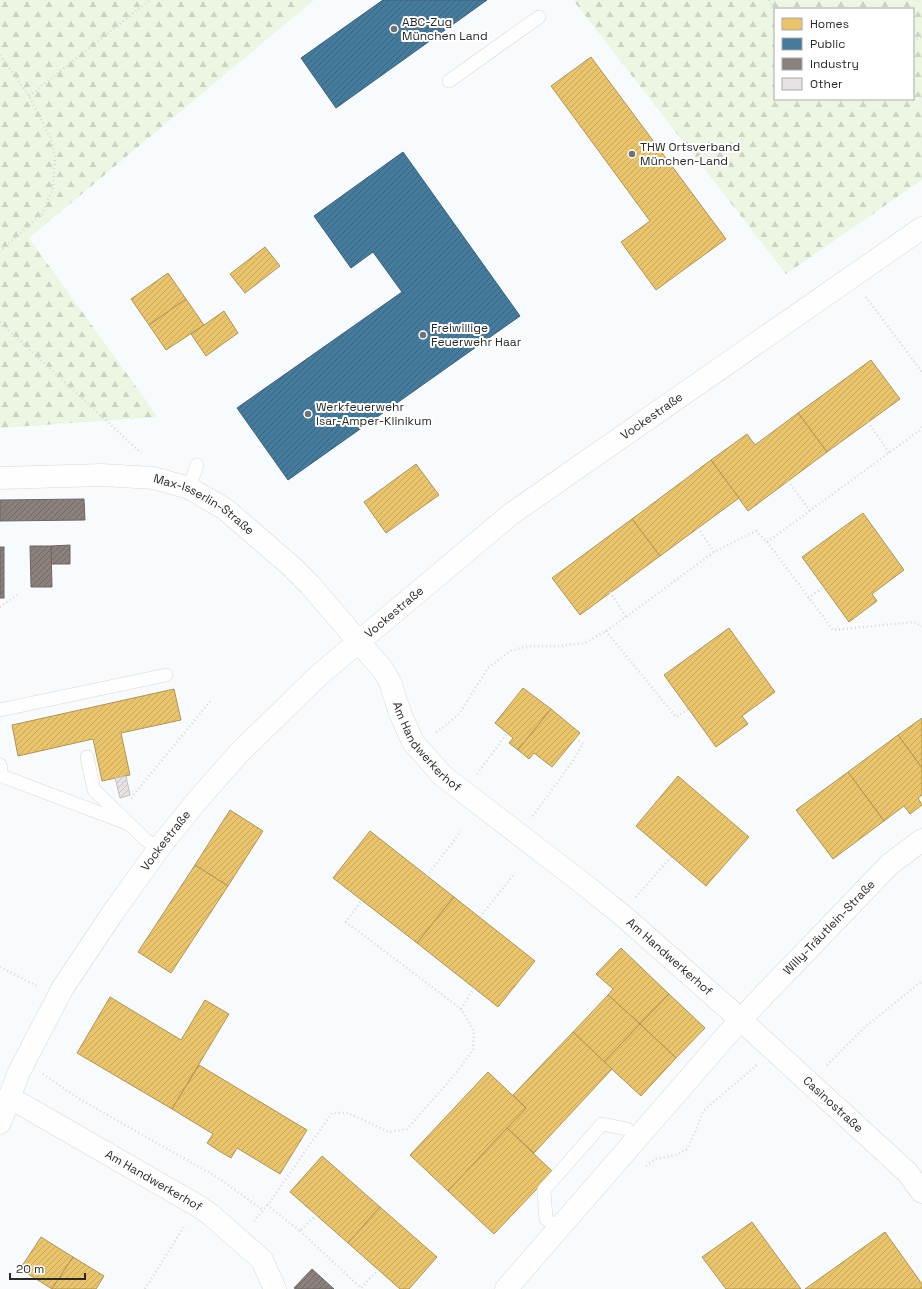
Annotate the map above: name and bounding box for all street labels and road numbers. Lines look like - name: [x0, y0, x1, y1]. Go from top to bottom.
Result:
- street label: Vockestraße: [617, 389, 686, 443]
- street label: Max-Isserlin-Straße: [152, 470, 257, 538]
- street label: Vockestraße: [361, 583, 427, 642]
- street label: Am Handwerkerhof: [389, 699, 464, 795]
- street label: Vockestraße: [137, 807, 194, 874]
- street label: Willy-Träutlein-Straße: [780, 876, 878, 978]
- street label: Am Handwerkerhof: [623, 915, 716, 999]
- street label: Casinostraße: [799, 1073, 866, 1136]
- street label: Am Handwerkerhof: [102, 1146, 206, 1215]

